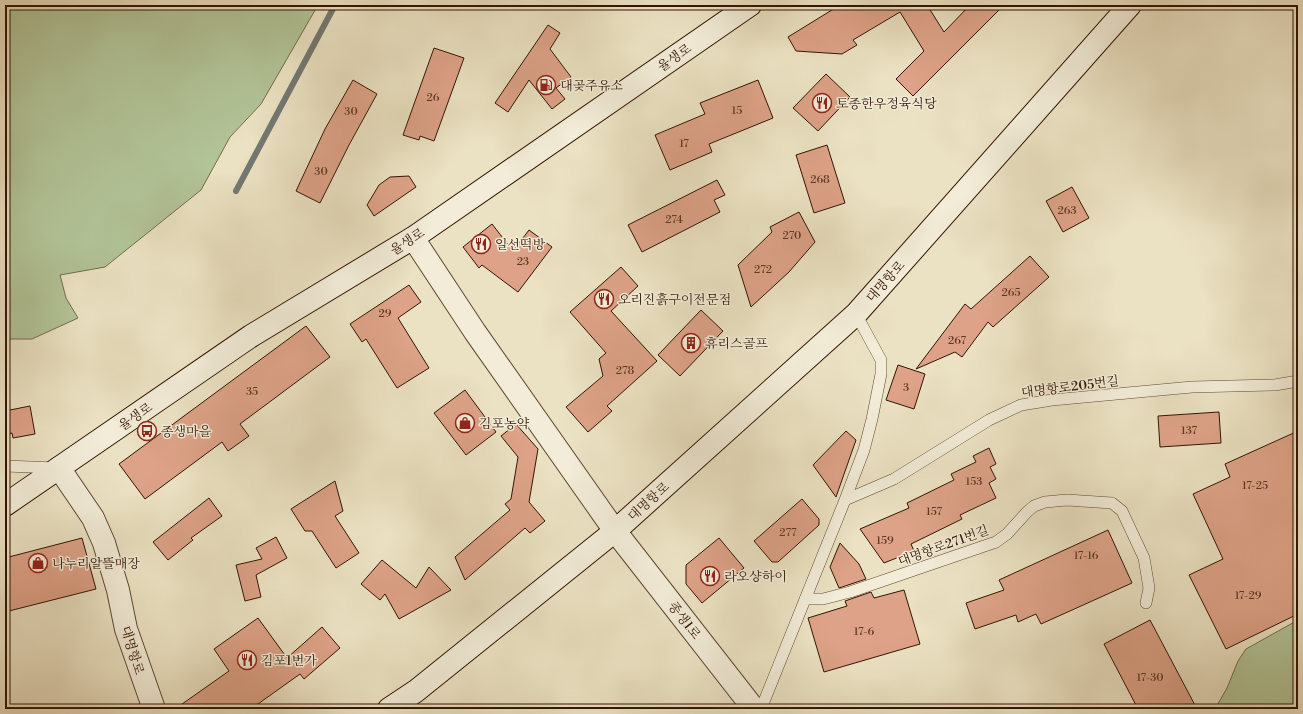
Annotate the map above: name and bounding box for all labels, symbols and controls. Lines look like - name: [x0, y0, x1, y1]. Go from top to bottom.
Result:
- street label: 율생로: [655, 40, 695, 75]
- fuel station icon: 대곶주유소: [535, 74, 557, 96]
- place label: 대곶주유소: [560, 78, 623, 94]
- house number: 26: [427, 91, 440, 105]
- restaurant icon: 토종한우정육식당: [811, 92, 833, 114]
- place label: 토종한우정육식당: [836, 96, 937, 112]
- house number: 15: [732, 104, 742, 118]
- house number: 30: [344, 105, 358, 119]
- house number: 17: [679, 137, 689, 151]
- house number: 30: [314, 165, 328, 179]
- house number: 268: [810, 173, 830, 187]
- house number: 263: [1057, 204, 1077, 218]
- house number: 274: [665, 213, 683, 227]
- street label: 율생로: [387, 225, 428, 259]
- house number: 270: [783, 229, 801, 243]
- restaurant icon: 일선떡방: [470, 233, 492, 255]
- place label: 일선떡방: [495, 237, 546, 253]
- house number: 23: [517, 255, 529, 269]
- street label: 대명항로: [863, 257, 909, 306]
- house number: 272: [754, 263, 772, 277]
- house number: 265: [1002, 286, 1021, 300]
- restaurant icon: 오리진흙구이전문점: [593, 288, 615, 310]
- place label: 오리진흙구이전문점: [618, 292, 731, 308]
- house number: 29: [379, 307, 392, 321]
- building icon: 휴리스골프: [680, 332, 702, 354]
- house number: 267: [948, 334, 966, 348]
- place label: 휴리스골프: [705, 336, 768, 352]
- house number: 278: [616, 364, 634, 378]
- street label: 대명항로205번길: [1020, 373, 1120, 401]
- house number: 3: [903, 381, 909, 395]
- house number: 35: [246, 385, 258, 399]
- street label: 율생로: [116, 399, 156, 434]
- shop icon: 김포농약: [454, 412, 476, 434]
- place label: 김포농약: [479, 416, 530, 432]
- bus stop icon: 종생마을: [136, 420, 158, 442]
- place label: 종생마을: [161, 424, 212, 440]
- house number: 137: [1181, 424, 1198, 438]
- house number: 153: [966, 475, 982, 489]
- street label: 대명항로: [625, 479, 673, 524]
- house number: 17-25: [1242, 479, 1268, 493]
- house number: 157: [926, 505, 942, 519]
- street label: 대명항로271번길: [896, 522, 991, 570]
- house number: 277: [779, 526, 797, 540]
- house number: 159: [876, 534, 894, 548]
- house number: 17-16: [1074, 549, 1099, 563]
- shop icon: 나누리알뜰매장: [27, 552, 49, 574]
- place label: 나누리알뜰매장: [52, 556, 140, 572]
- restaurant icon: 라오샹하이: [699, 565, 721, 587]
- place label: 라오샹하이: [724, 569, 787, 585]
- house number: 17-29: [1235, 589, 1262, 603]
- street label: 종생1로: [665, 599, 704, 643]
- street label: 대명항로: [117, 624, 147, 677]
- house number: 17-6: [854, 625, 875, 639]
- restaurant icon: 김포1번가: [236, 649, 258, 671]
- place label: 김포1번가: [261, 653, 317, 669]
- house number: 17-30: [1136, 671, 1164, 685]

